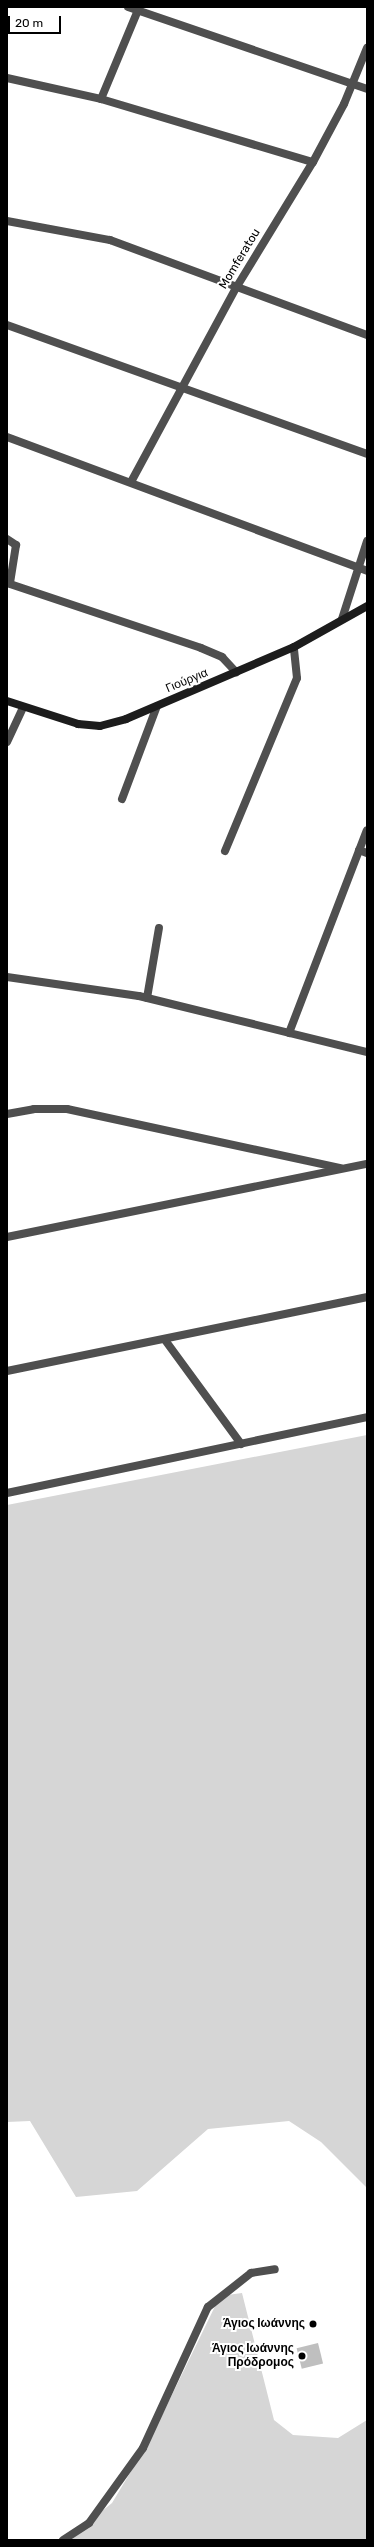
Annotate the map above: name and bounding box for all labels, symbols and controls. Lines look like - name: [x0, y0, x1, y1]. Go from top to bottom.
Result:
- scale bar: [10, 8, 63, 34]
- text: 20 m: [15, 16, 43, 30]
- street label: Momferatou: [216, 226, 264, 292]
- street label: Γιούργια: [164, 666, 210, 696]
- place label: Άγιος Ιωάννης: [223, 2317, 305, 2331]
- marker: Άγιος Ιωάννης: [308, 2319, 318, 2329]
- place label: Άγιος Ιωάννης Πρόδρομος: [212, 2342, 294, 2370]
- marker: Άγιος Ιωάννης Πρόδρομος: [297, 2351, 307, 2361]

